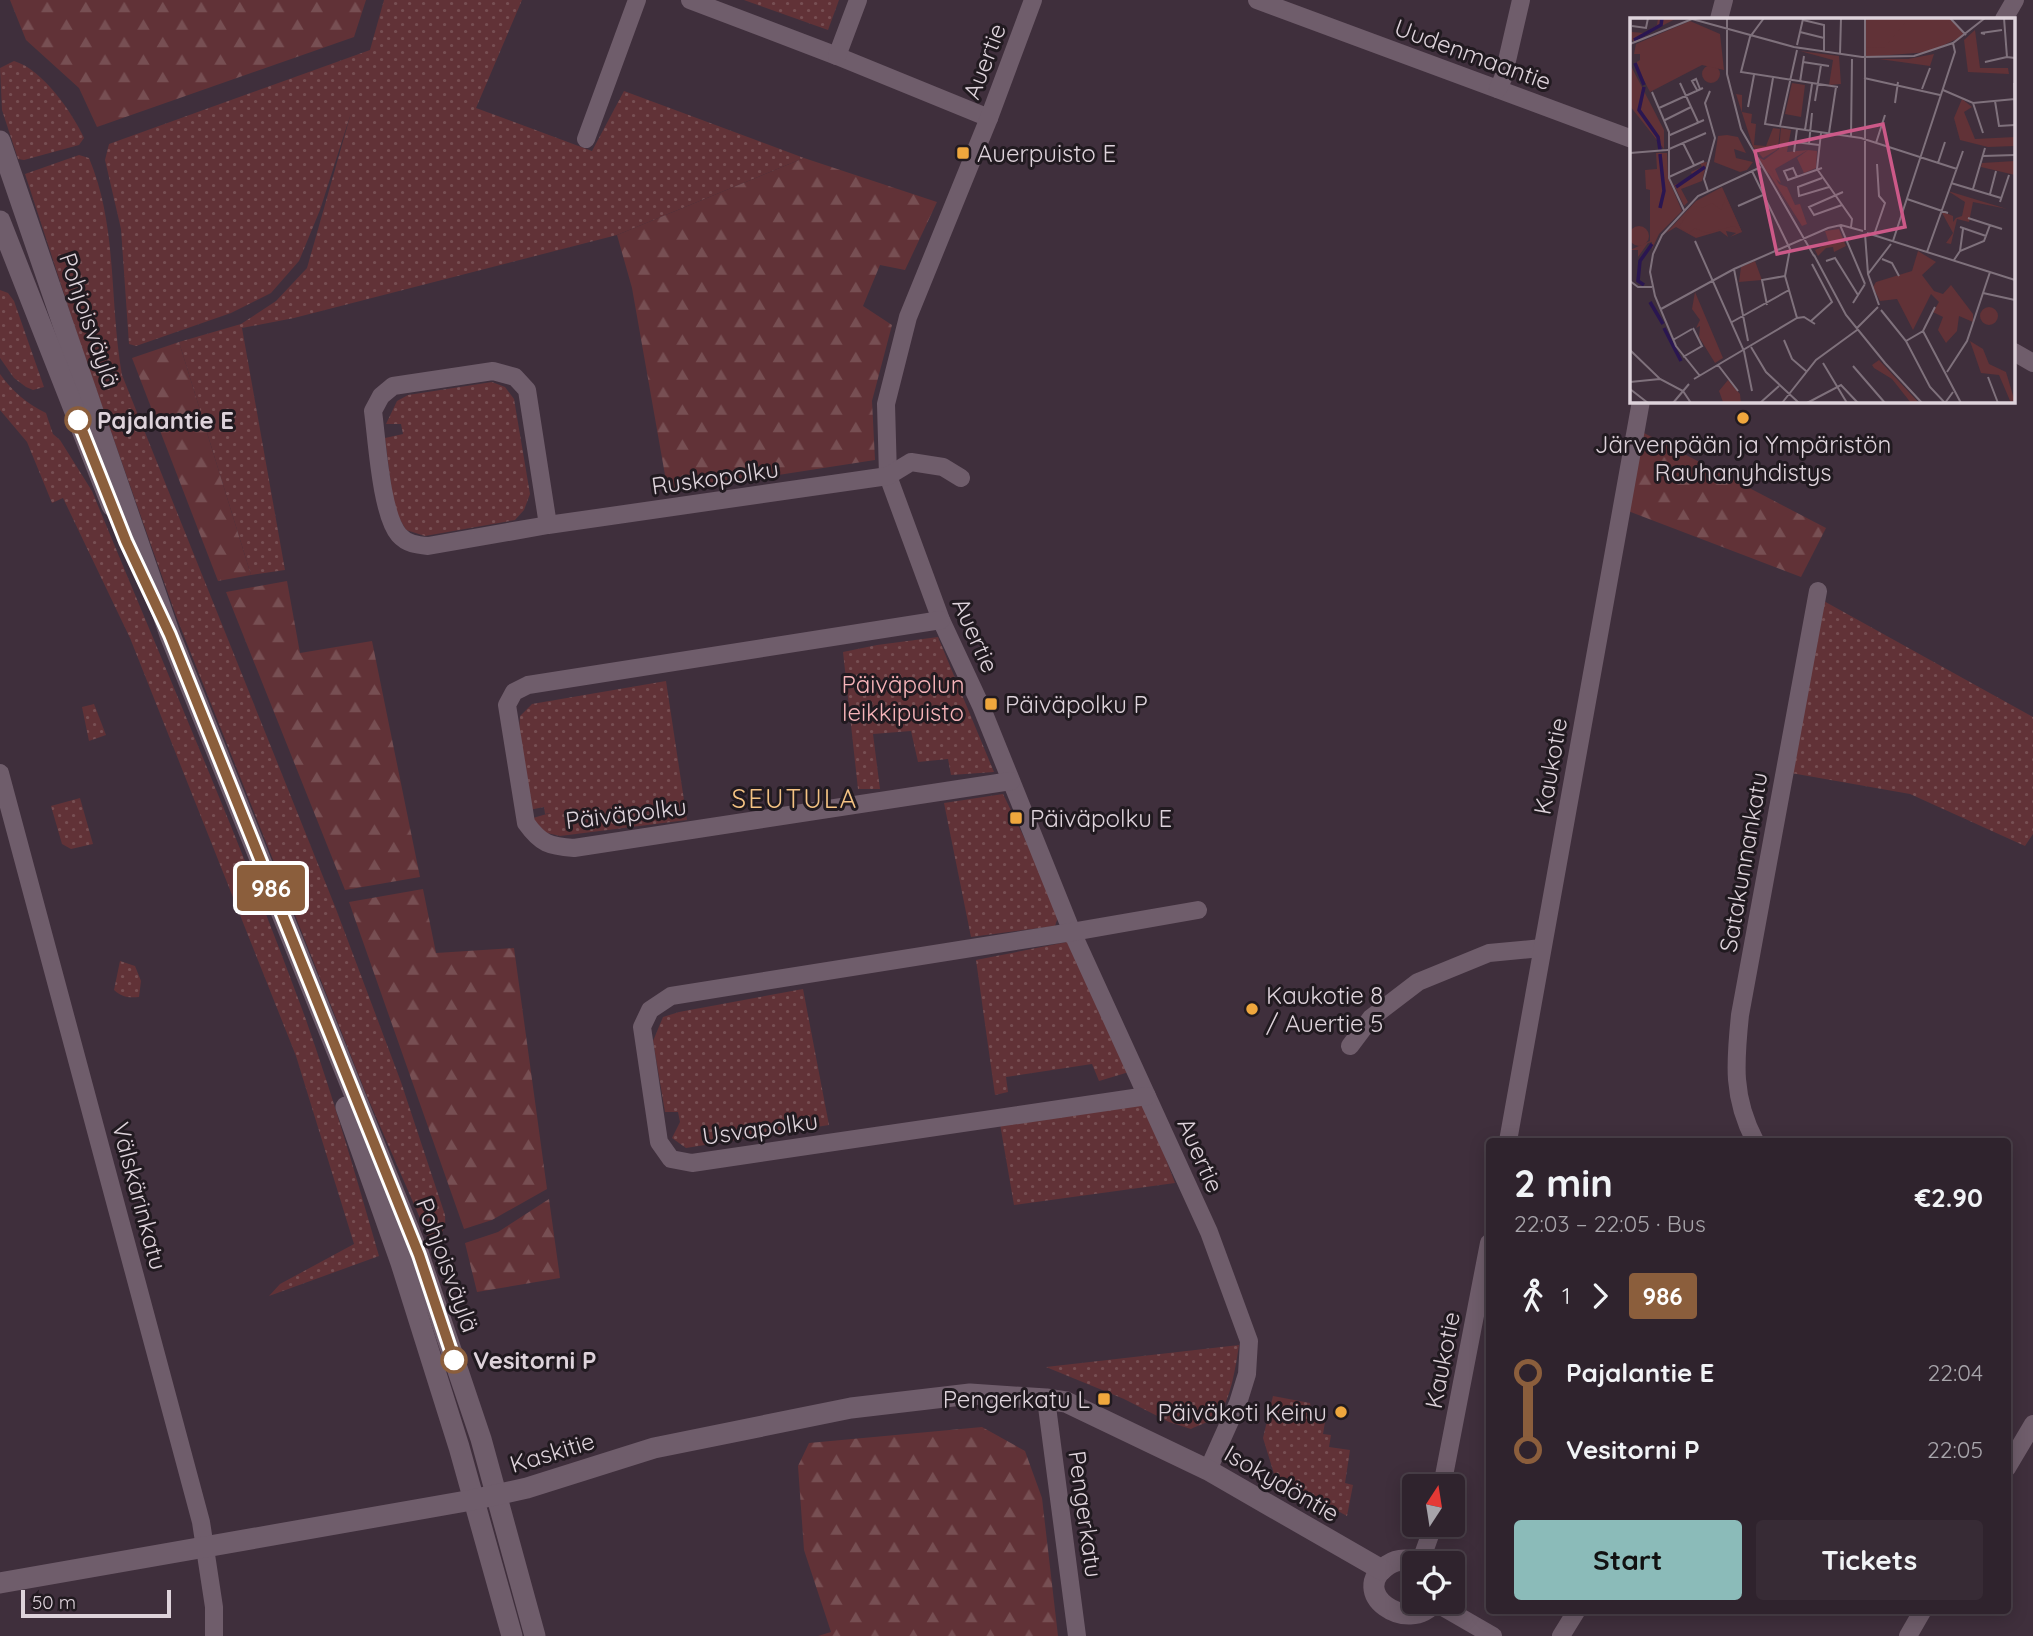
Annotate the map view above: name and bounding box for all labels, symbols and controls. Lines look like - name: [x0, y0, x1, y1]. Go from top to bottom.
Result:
- street label: Uudenmaantie: [1390, 12, 1556, 96]
- inset map: [1630, 18, 2016, 402]
- street label: Auertie: [956, 19, 1012, 103]
- place label: Auerpuisto E: [977, 138, 1116, 168]
- marker: Auerpuisto E: [955, 145, 971, 161]
- street label: Pohjoisväylä: [53, 249, 127, 391]
- place label: Pajalantie E: [97, 405, 234, 435]
- marker: Pajalantie E: [65, 407, 91, 433]
- marker: Järvenpään ja Ympäristön Rauhanyhdistys: [1735, 410, 1751, 426]
- place label: Järvenpään ja Ympäristön Rauhanyhdistys: [1595, 429, 1891, 487]
- street label: Ruskopolku: [649, 453, 781, 501]
- street label: Auertie: [946, 593, 1006, 677]
- park label: Päiväpolun leikkipuisto: [841, 669, 965, 727]
- place label: Päiväpolku P: [1005, 689, 1148, 719]
- marker: Päiväpolku P: [983, 696, 999, 712]
- street label: Kaukotie: [1527, 715, 1573, 817]
- street label: Satakunnankatu: [1712, 770, 1774, 954]
- district label: SEUTULA: [732, 782, 858, 815]
- street label: Päiväpolku: [564, 791, 688, 835]
- place label: Päiväpolku E: [1030, 803, 1172, 833]
- marker: Päiväpolku E: [1008, 810, 1024, 826]
- line badge: 986: [231, 865, 311, 911]
- text: 986: [251, 873, 291, 903]
- place label: Kaukotie 8 / Auertie 5: [1266, 980, 1383, 1038]
- marker: Kaukotie 8 / Auertie 5: [1244, 1001, 1260, 1017]
- street label: Usvapolku: [700, 1105, 820, 1151]
- street label: Auertie: [1171, 1113, 1231, 1197]
- street label: Välskärinkatu: [106, 1119, 174, 1273]
- text: 2 min: [1514, 1159, 1613, 1207]
- text: €2.90: [1915, 1181, 1983, 1214]
- street label: Pohjoisväylä: [410, 1194, 486, 1336]
- text: 22:03 – 22:05 · Bus: [1514, 1209, 1706, 1238]
- icon: walk: [1514, 1277, 1552, 1315]
- icon: forward: [1581, 1277, 1619, 1315]
- text: 1: [1562, 1281, 1571, 1310]
- text: 986: [1643, 1281, 1683, 1311]
- street label: Kaukotie: [1418, 1309, 1466, 1411]
- place label: Vesitorni P: [473, 1345, 596, 1375]
- marker: Vesitorni P: [441, 1347, 467, 1373]
- text: Pajalantie E: [1566, 1356, 1714, 1389]
- text: 22:04: [1927, 1358, 1983, 1387]
- place label: Pengerkatu L: [943, 1384, 1090, 1414]
- marker: Pengerkatu L: [1096, 1391, 1112, 1407]
- place label: Päiväkoti Keinu: [1157, 1397, 1327, 1427]
- marker: Päiväkoti Keinu: [1333, 1404, 1349, 1420]
- street label: Kaskitie: [506, 1425, 598, 1479]
- text: Vesitorni P: [1566, 1433, 1700, 1466]
- text: 22:05: [1927, 1435, 1983, 1464]
- street label: Isokydöntie: [1219, 1438, 1345, 1528]
- street label: Pengerkatu: [1062, 1449, 1110, 1579]
- north arrow: [1402, 1474, 1465, 1536]
- map controls: [1402, 1474, 1465, 1614]
- button: Start: [1514, 1520, 1742, 1600]
- button: Tickets: [1756, 1520, 1983, 1600]
- button: locate: [1402, 1551, 1465, 1614]
- scale bar: [21, 1587, 172, 1619]
- text: 50 m: [32, 1590, 76, 1614]

